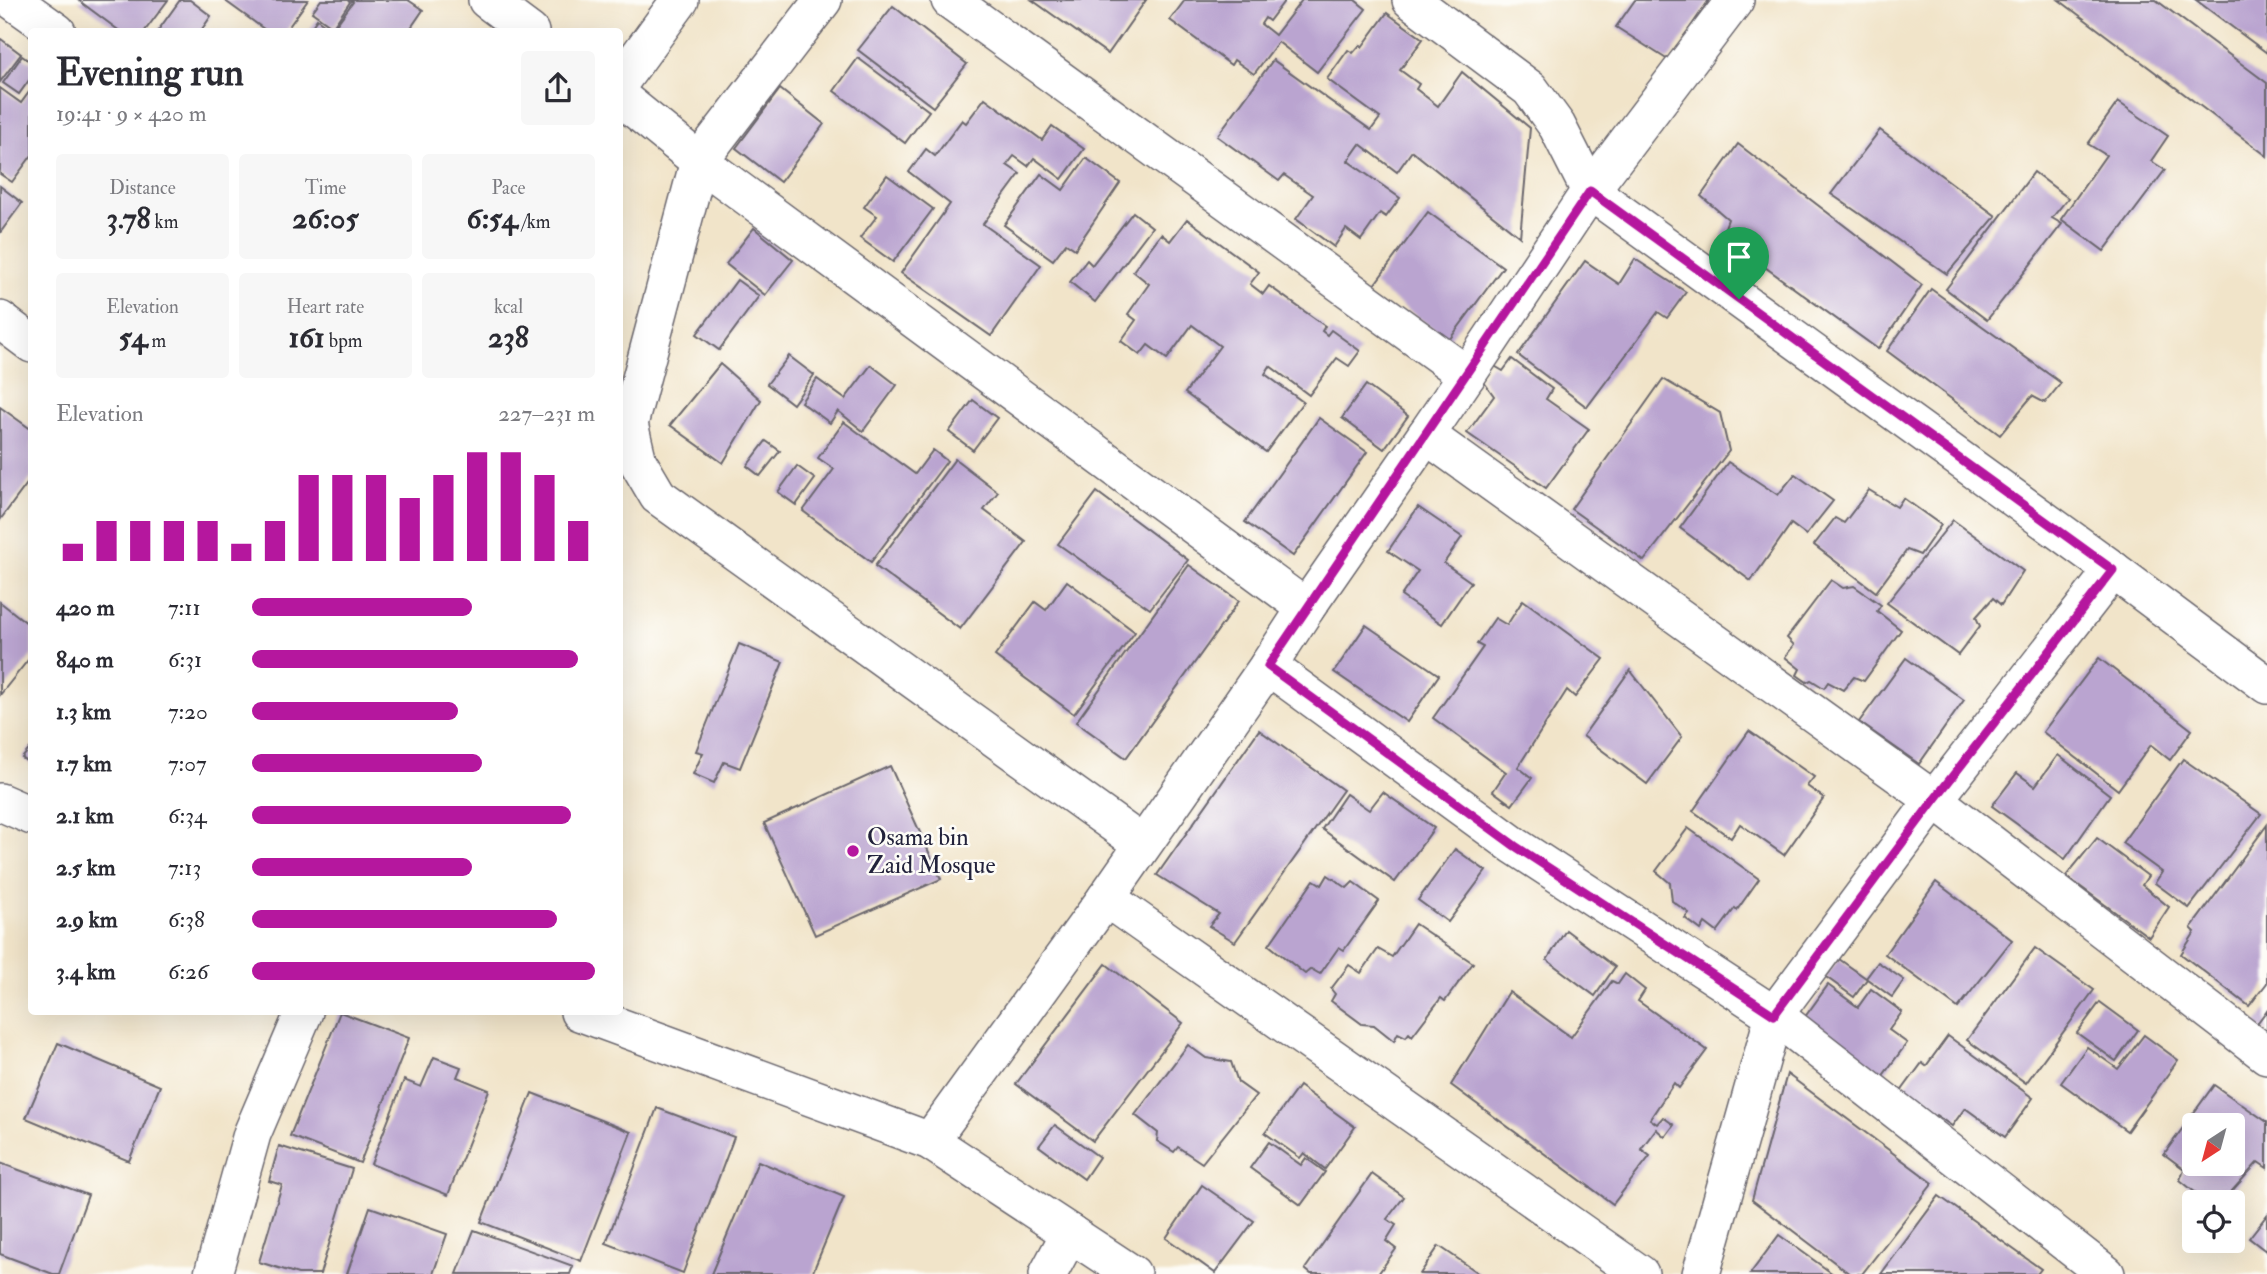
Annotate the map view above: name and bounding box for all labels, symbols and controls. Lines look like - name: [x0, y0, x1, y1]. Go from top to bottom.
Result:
- text: Evening run: [56, 49, 244, 97]
- button: share: [521, 51, 595, 125]
- text: 19:41 · 9 × 420 m: [56, 99, 207, 128]
- text: Distance: [109, 176, 176, 200]
- text: Time: [305, 176, 346, 200]
- text: Pace: [491, 176, 526, 200]
- text: 3.78: [107, 200, 151, 237]
- text: 26:05: [292, 200, 359, 237]
- text: 6:54: [467, 200, 518, 237]
- text: km: [151, 210, 178, 234]
- text: /km: [518, 210, 550, 234]
- pin: [1709, 227, 1769, 299]
- icon: arrive: [1720, 238, 1758, 276]
- text: Elevation: [106, 295, 179, 319]
- text: Heart rate: [287, 295, 364, 319]
- text: kcal: [494, 295, 523, 319]
- text: 54: [119, 319, 147, 356]
- text: 161: [289, 319, 325, 356]
- text: 238: [488, 319, 529, 356]
- text: m: [147, 329, 166, 353]
- text: bpm: [325, 329, 362, 353]
- text: Elevation: [56, 399, 144, 428]
- text: 227–231 m: [498, 399, 595, 428]
- text: 420 m: [56, 593, 115, 622]
- text: 7:11: [168, 593, 201, 622]
- text: 840 m: [56, 645, 114, 674]
- text: 6:31: [168, 645, 202, 674]
- text: 1.3 km: [56, 697, 111, 726]
- text: 7:20: [168, 697, 208, 726]
- text: 1.7 km: [56, 749, 112, 778]
- text: 7:07: [168, 749, 207, 778]
- text: 2.1 km: [56, 801, 114, 830]
- text: 6:34: [168, 801, 206, 830]
- place label: Osama bin Zaid Mosque: [867, 822, 996, 881]
- marker: Osama bin Zaid Mosque: [845, 843, 861, 859]
- text: 2.5 km: [56, 853, 116, 882]
- text: 7:13: [168, 853, 201, 882]
- text: 2.9 km: [56, 905, 118, 934]
- text: 6:38: [168, 905, 205, 934]
- text: 3.4 km: [56, 957, 116, 986]
- text: 6:26: [168, 957, 209, 986]
- north arrow: [2182, 1113, 2245, 1176]
- map controls: [2182, 1113, 2245, 1253]
- button: locate: [2182, 1190, 2245, 1253]

